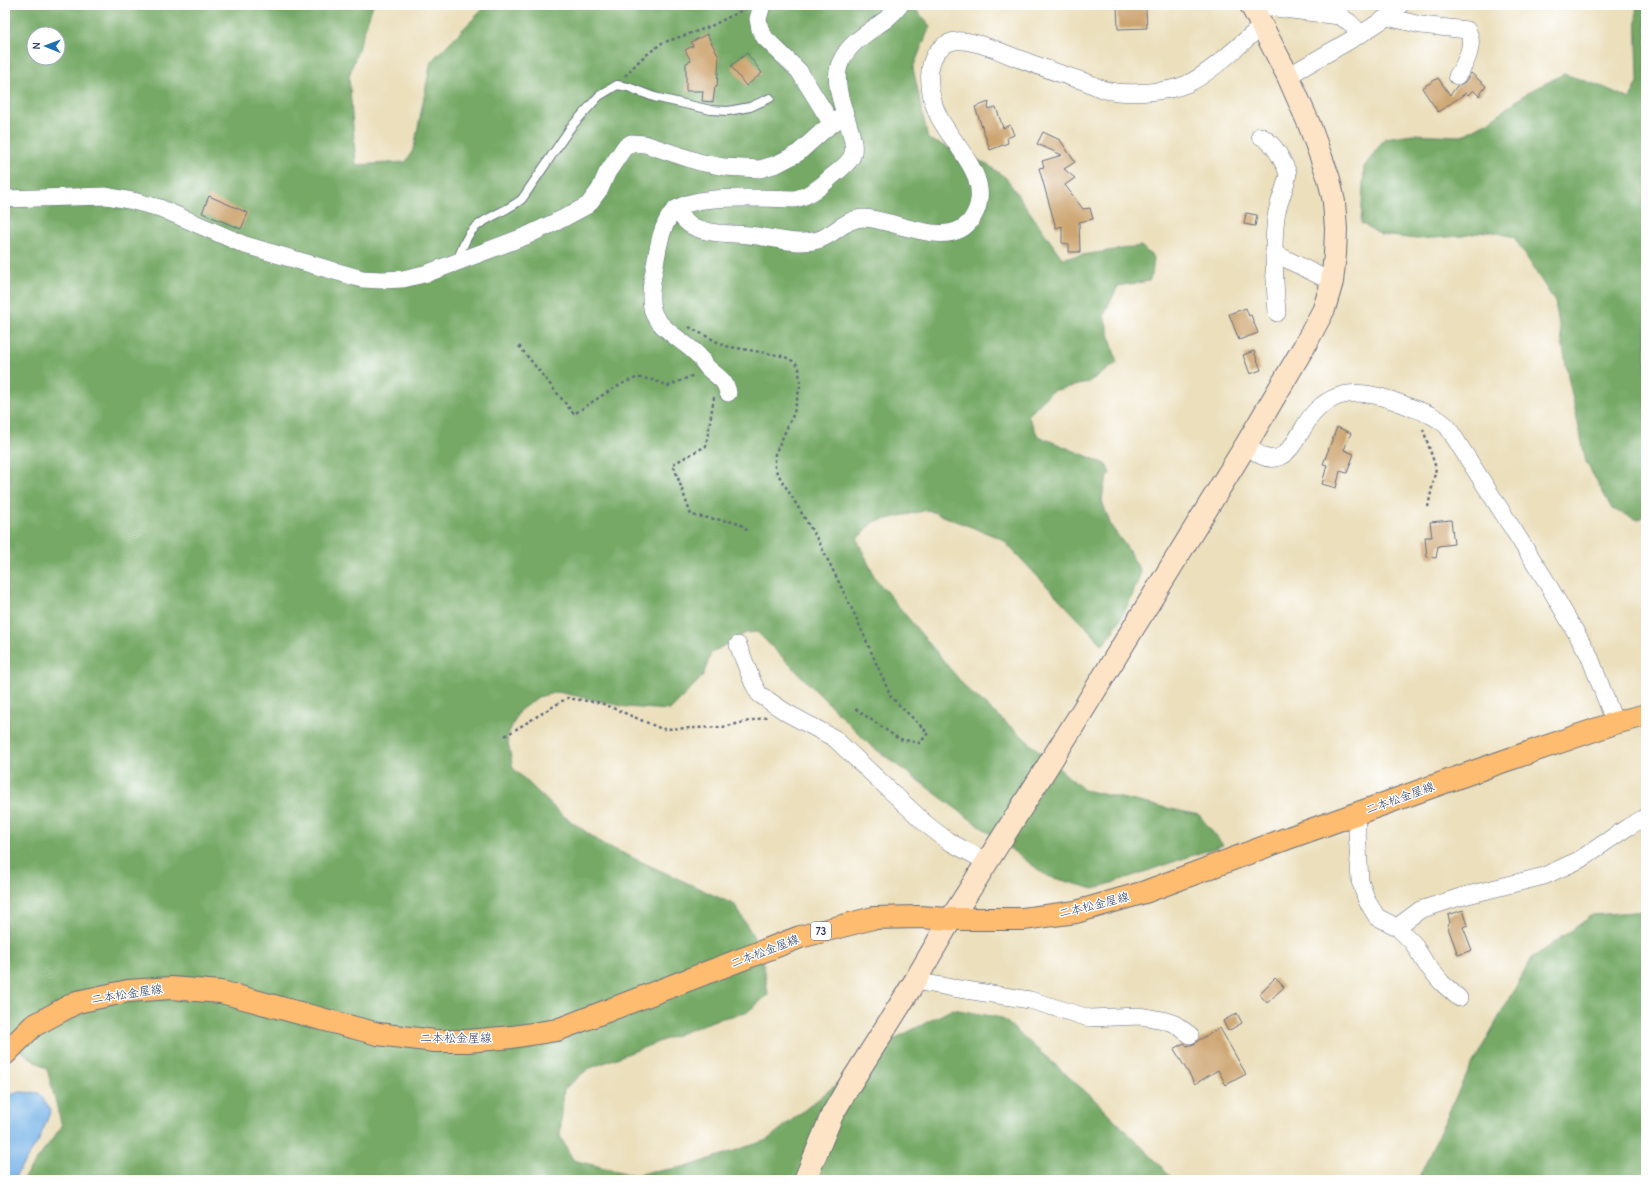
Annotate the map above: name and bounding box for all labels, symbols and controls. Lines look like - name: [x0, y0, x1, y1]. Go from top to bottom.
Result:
- north arrow: [26, 26, 66, 66]
- text: N: [30, 42, 43, 50]
- street label: 二本松金屋線: [1364, 779, 1436, 817]
- street label: 二本松金屋線: [1057, 889, 1131, 921]
- road number: 73: [811, 922, 831, 940]
- street label: 二本松金屋線: [729, 932, 801, 970]
- street label: 二本松金屋線: [90, 981, 164, 1007]
- street label: 二本松金屋線: [420, 1031, 492, 1045]

